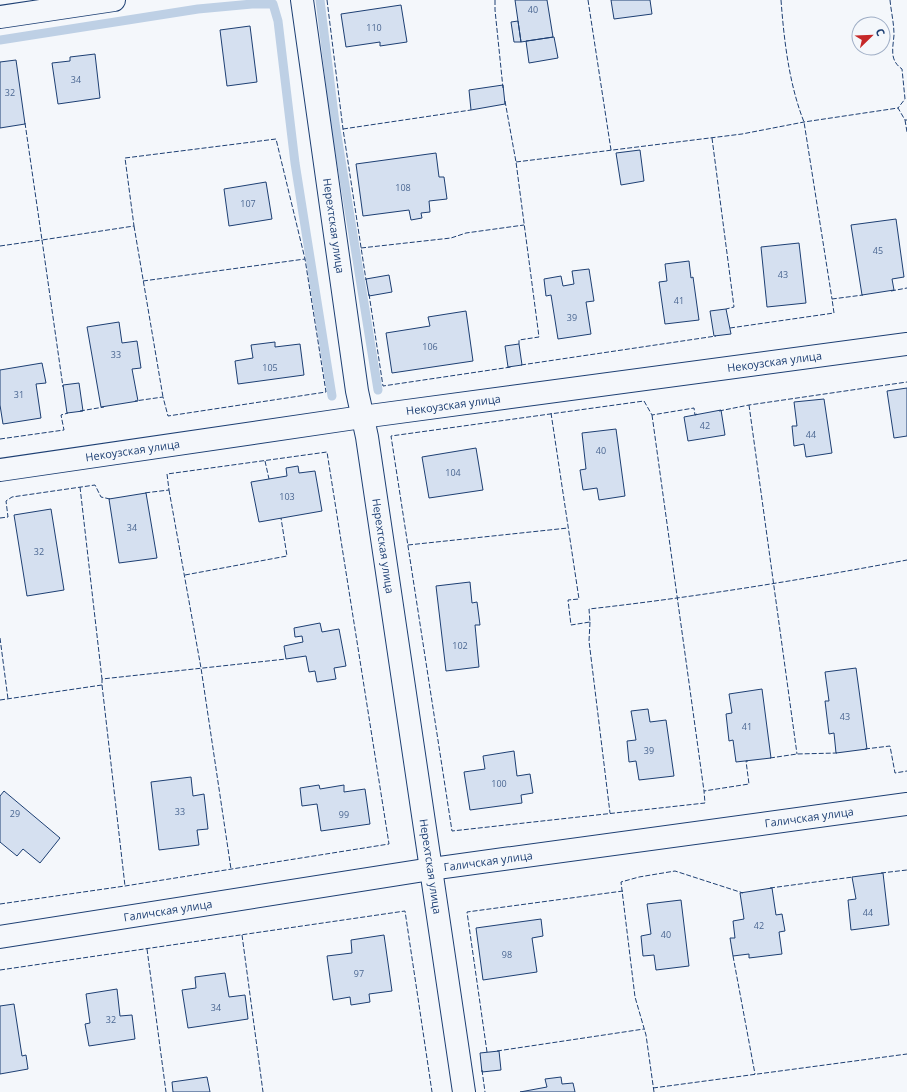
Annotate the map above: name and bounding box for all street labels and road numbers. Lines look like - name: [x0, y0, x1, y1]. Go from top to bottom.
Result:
- street label: Нерехтская улица: [320, 177, 348, 274]
- street label: Некоузская улица: [726, 347, 823, 375]
- street label: Некоузская улица: [405, 391, 502, 418]
- street label: Некоузская улица: [84, 436, 181, 464]
- street label: Нерехтская улица: [369, 497, 398, 594]
- street label: Галичская улица: [764, 803, 855, 830]
- street label: Нерехтская улица: [417, 818, 446, 915]
- street label: Галичская улица: [443, 847, 534, 874]
- street label: Галичская улица: [122, 896, 213, 924]

